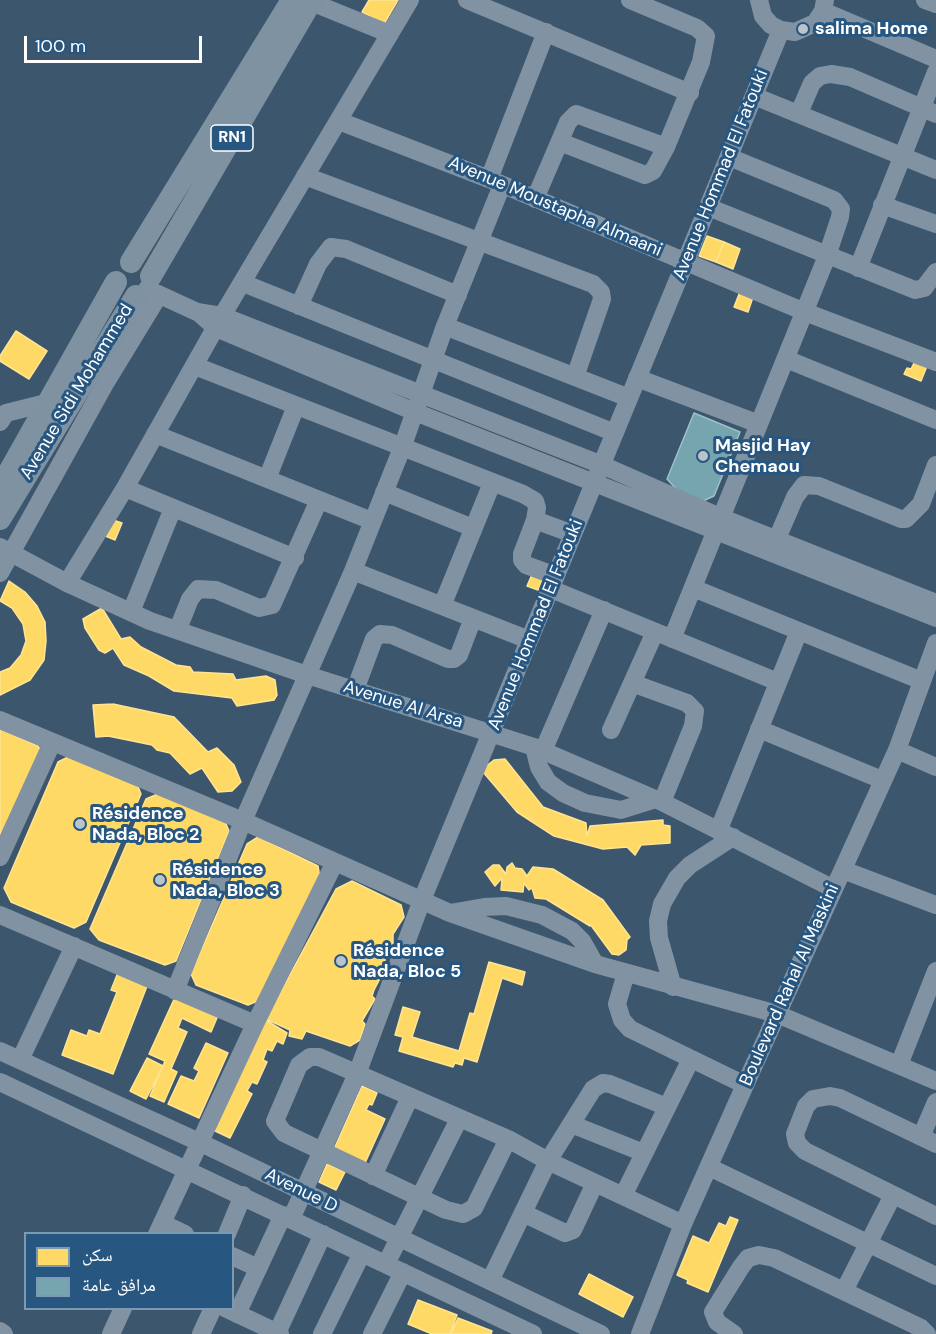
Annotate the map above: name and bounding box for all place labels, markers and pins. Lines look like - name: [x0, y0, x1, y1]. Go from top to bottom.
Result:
- place label: salima Home: [815, 18, 928, 40]
- marker: salima Home: [796, 22, 810, 36]
- place label: Masjid Hay Chemaou: [715, 435, 811, 478]
- marker: Masjid Hay Chemaou: [696, 449, 710, 463]
- place label: Résidence Nada, Bloc 2: [92, 803, 199, 846]
- marker: Résidence Nada, Bloc 2: [73, 817, 87, 831]
- place label: Résidence Nada, Bloc 3: [172, 859, 280, 902]
- marker: Résidence Nada, Bloc 3: [153, 873, 167, 887]
- place label: Résidence Nada, Bloc 5: [353, 940, 461, 982]
- marker: Résidence Nada, Bloc 5: [334, 954, 348, 968]

